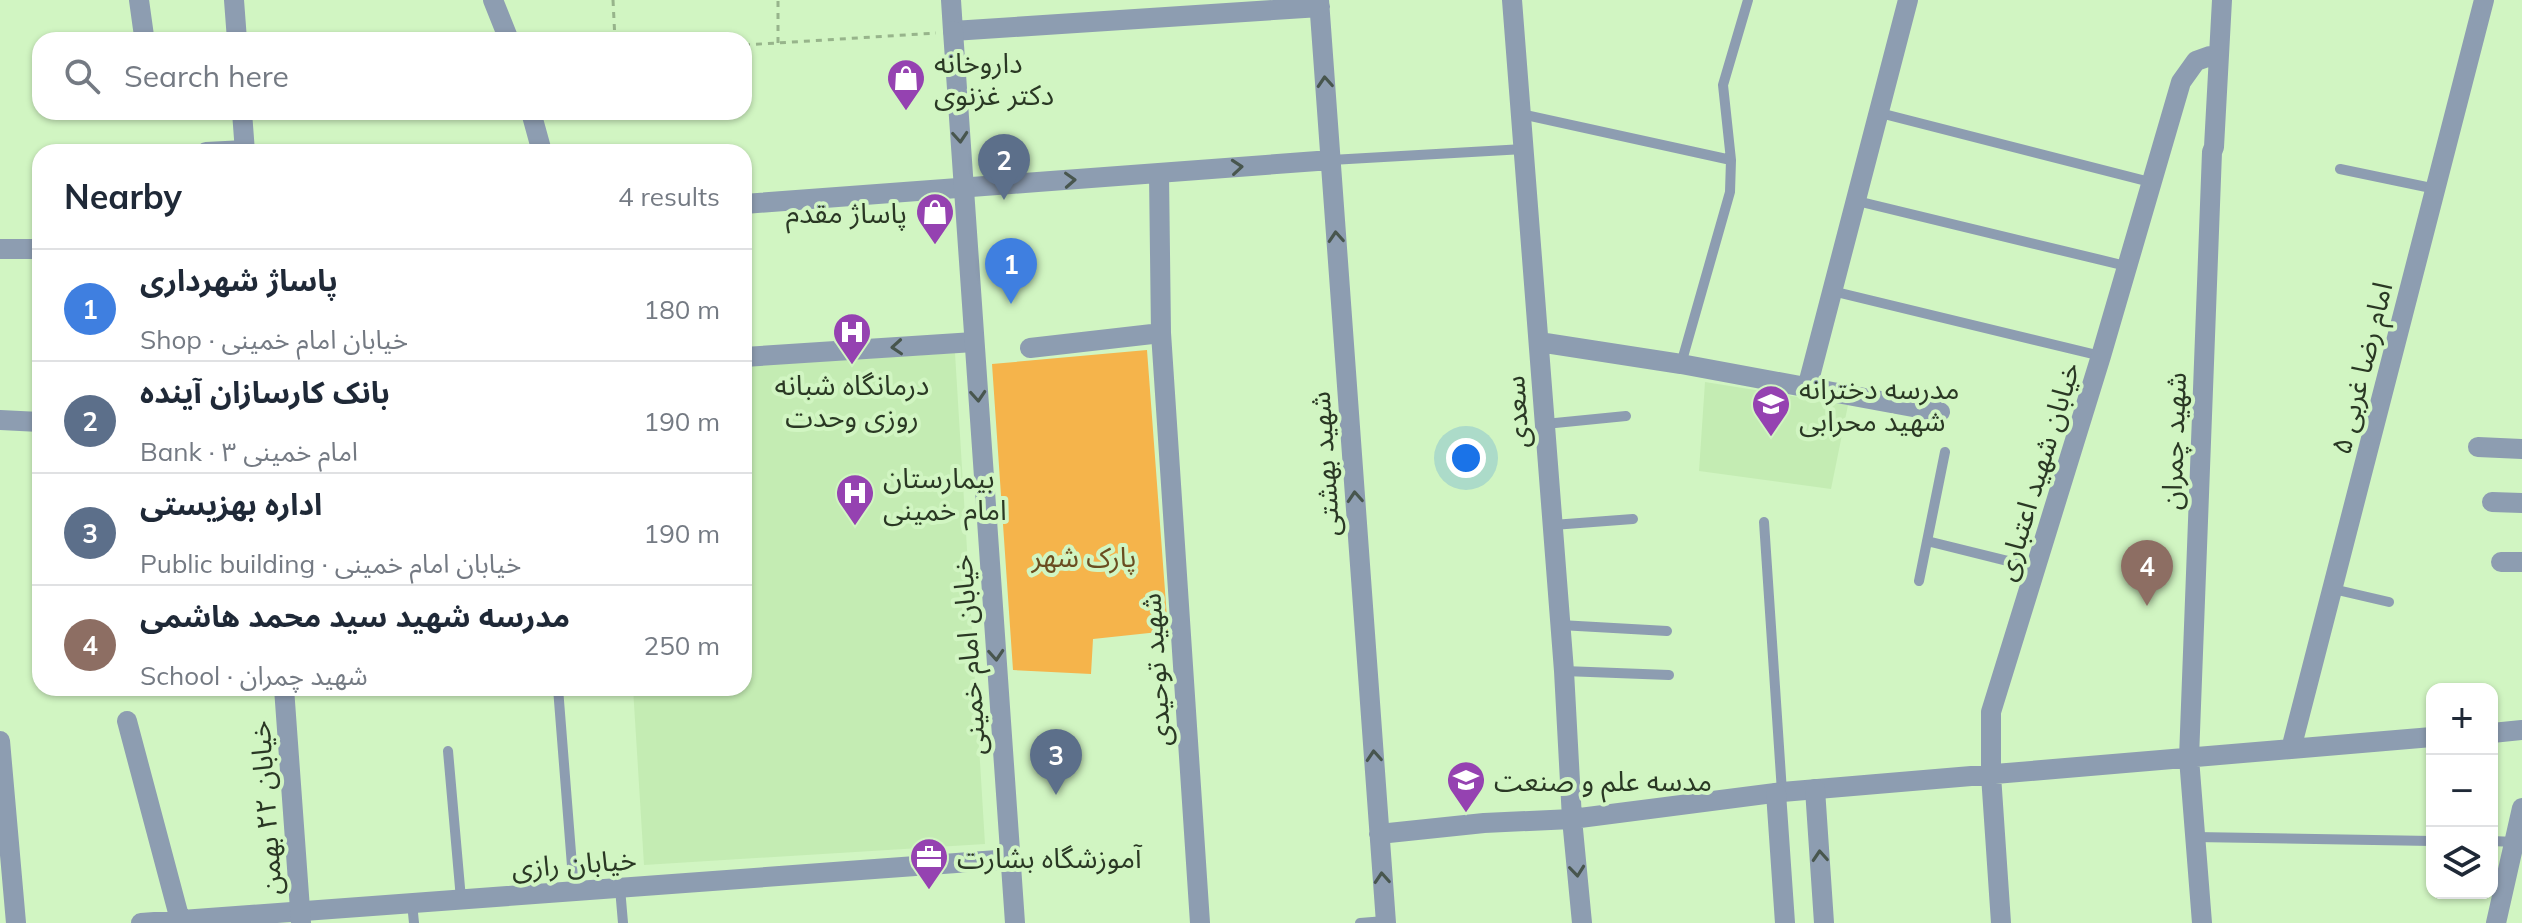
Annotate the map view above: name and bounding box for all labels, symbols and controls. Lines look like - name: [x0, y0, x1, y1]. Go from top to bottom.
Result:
- search box: [32, 32, 752, 120]
- place label: داروخانه دکتر غزنوی: [934, 45, 1054, 112]
- icon: search: [60, 54, 104, 98]
- text: Search here: [124, 57, 289, 95]
- shop icon: داروخانه دکتر غزنوی: [885, 57, 927, 112]
- one-way arrow: [1317, 75, 1334, 88]
- one-way arrow: [951, 131, 968, 144]
- pin: 2: [978, 134, 1030, 200]
- one-way arrow: [1231, 159, 1244, 176]
- one-way arrow: [1064, 172, 1077, 189]
- text: Nearby: [64, 175, 182, 218]
- text: 4 results: [618, 180, 720, 213]
- shop icon: پاساژ مقدم: [914, 191, 956, 246]
- place label: پاساژ مقدم: [786, 195, 907, 234]
- one-way arrow: [1328, 230, 1345, 243]
- pin: 1: [985, 238, 1037, 304]
- text: پاساژ شهرداری: [140, 261, 338, 299]
- street label: امام رضا غربی ۵: [2323, 278, 2403, 459]
- text: 1: [82, 293, 98, 326]
- text: 180 m: [644, 293, 720, 326]
- hospital icon: درمانگاه شبانه روزی وحدت: [831, 311, 873, 366]
- text: Shop · خیابان امام خمینی: [140, 323, 408, 356]
- one-way arrow: [890, 338, 903, 355]
- street label: خیابان شهید اعتباری: [1987, 358, 2087, 584]
- place label: درمانگاه شبانه روزی وحدت: [775, 367, 929, 434]
- place label: مدرسه دخترانه شهید محرابی: [1799, 371, 1959, 438]
- street label: شهید چمران: [2153, 372, 2194, 510]
- text: بانک کارسازان آینده: [140, 373, 390, 411]
- street label: سعدی: [1496, 375, 1536, 449]
- school or university icon: مدرسه دخترانه شهید محرابی: [1750, 383, 1792, 438]
- one-way arrow: [969, 390, 986, 403]
- street label: شهید بهشتی: [1301, 390, 1347, 538]
- text: 2: [82, 405, 98, 438]
- text: 190 m: [644, 405, 720, 438]
- text: Bank · امام خمینی ۳: [140, 435, 358, 468]
- your location: [1446, 438, 1486, 478]
- place label: بیمارستان امام خمینی: [883, 460, 1007, 531]
- hospital icon: بیمارستان امام خمینی: [834, 472, 876, 527]
- text: اداره بهزیستی: [140, 485, 322, 523]
- one-way arrow: [1347, 490, 1364, 503]
- text: 3: [82, 517, 98, 550]
- text: 190 m: [644, 517, 720, 550]
- park label: پارک شهر: [1031, 539, 1136, 575]
- pin: 4: [2121, 540, 2173, 606]
- text: Public building · خیابان امام خمینی: [140, 547, 521, 580]
- street label: خیابان امام خمینی: [944, 553, 996, 756]
- street label: شهید توحیدی: [1132, 592, 1178, 748]
- text: مدرسه شهید سید محمد هاشمی: [140, 597, 570, 635]
- text: 4: [82, 629, 98, 662]
- text: 250 m: [644, 629, 720, 662]
- one-way arrow: [988, 650, 1005, 662]
- text: School · شهید چمران: [140, 659, 368, 692]
- map controls: [2426, 683, 2498, 899]
- button: +: [2426, 683, 2498, 755]
- street label: خیابان ۲۲ بهمن: [241, 720, 289, 896]
- pin: 3: [1030, 729, 1082, 795]
- one-way arrow: [1366, 749, 1383, 762]
- button: −: [2426, 755, 2498, 827]
- school or university icon: مدسه علم و صنعت: [1445, 759, 1487, 814]
- place label: مدسه علم و صنعت: [1494, 763, 1712, 803]
- button: layers: [2426, 827, 2498, 899]
- office icon: آموزشگاه بشارت: [908, 836, 950, 891]
- place label: آموزشگاه بشارت: [957, 840, 1143, 875]
- street label: خیابان رازی: [510, 841, 638, 885]
- one-way arrow: [1812, 849, 1829, 862]
- one-way arrow: [1569, 865, 1586, 878]
- one-way arrow: [1374, 871, 1391, 884]

